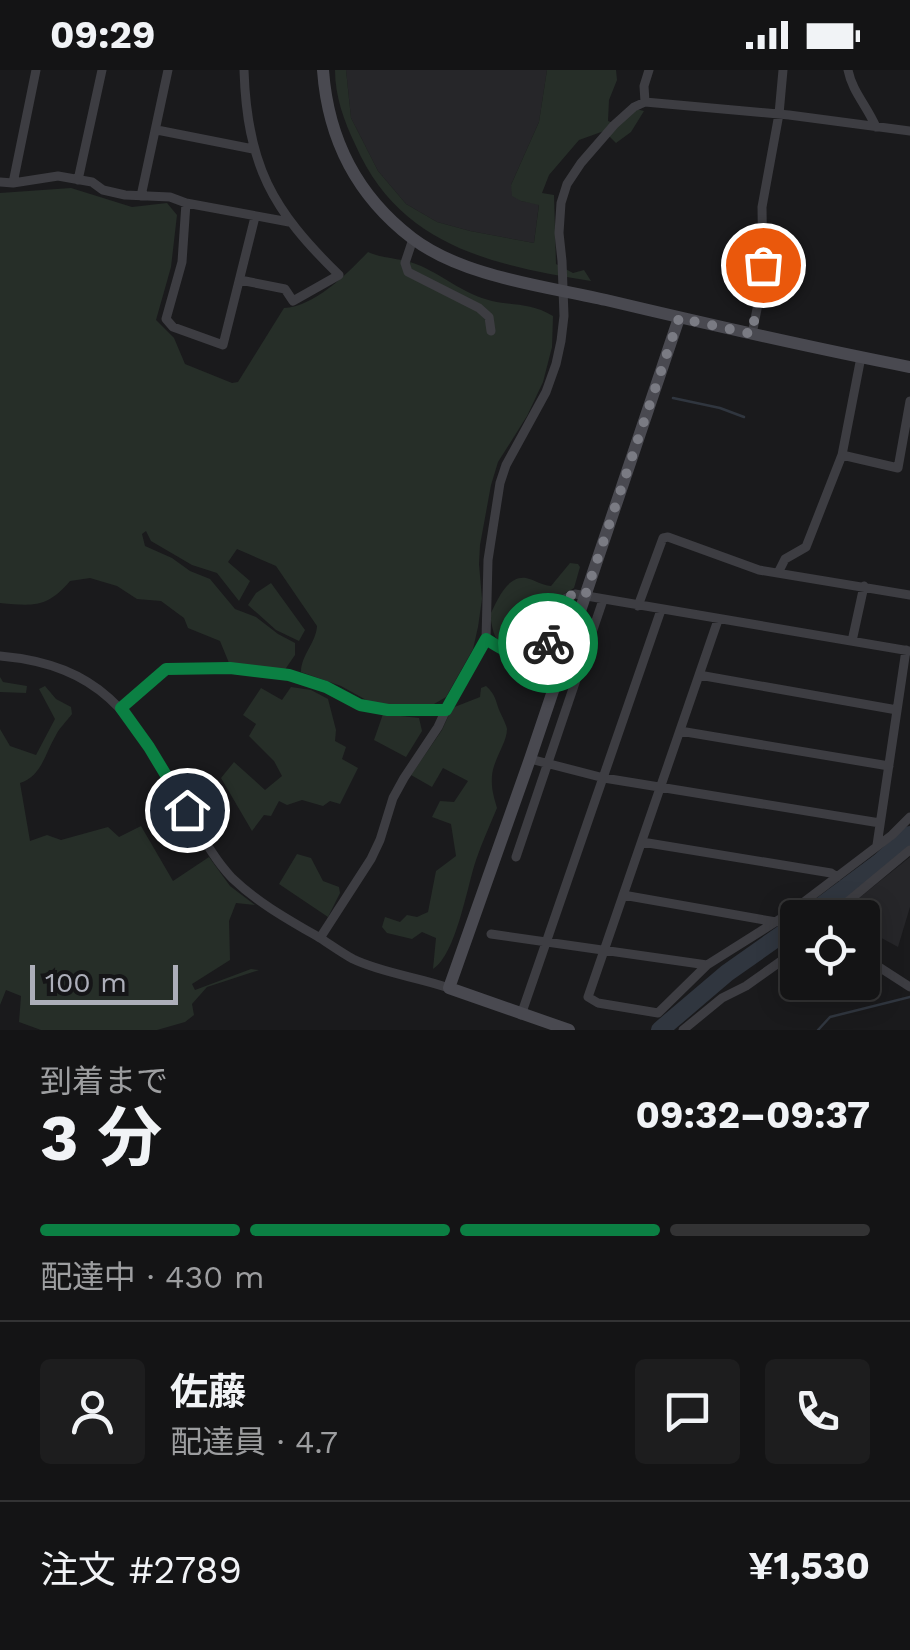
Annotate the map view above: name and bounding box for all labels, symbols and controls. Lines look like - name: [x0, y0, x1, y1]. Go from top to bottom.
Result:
- text: 09:29: [50, 13, 155, 57]
- pin: [721, 223, 806, 308]
- icon: bag: [736, 238, 791, 293]
- courier: [498, 593, 598, 693]
- icon: bike: [521, 616, 576, 671]
- pin: [145, 768, 230, 853]
- icon: home: [160, 783, 215, 838]
- map controls: [780, 900, 880, 1000]
- button: locate: [780, 900, 880, 1000]
- scale bar: [30, 960, 178, 1004]
- text: 100 m: [45, 966, 127, 999]
- text: 到着まで: [40, 1062, 168, 1100]
- text: 09:32–09:37: [636, 1093, 870, 1137]
- text: 3 分: [40, 1100, 162, 1176]
- text: 配達中 · 430 m: [40, 1258, 265, 1296]
- button: person: [40, 1359, 145, 1464]
- button: chat: [635, 1359, 740, 1464]
- button: phone: [765, 1359, 870, 1464]
- text: 佐藤: [170, 1370, 246, 1414]
- text: 配達員 · 4.7: [170, 1423, 338, 1461]
- text: ¥1,530: [748, 1544, 870, 1588]
- text: 注文 #2789: [40, 1548, 242, 1592]

